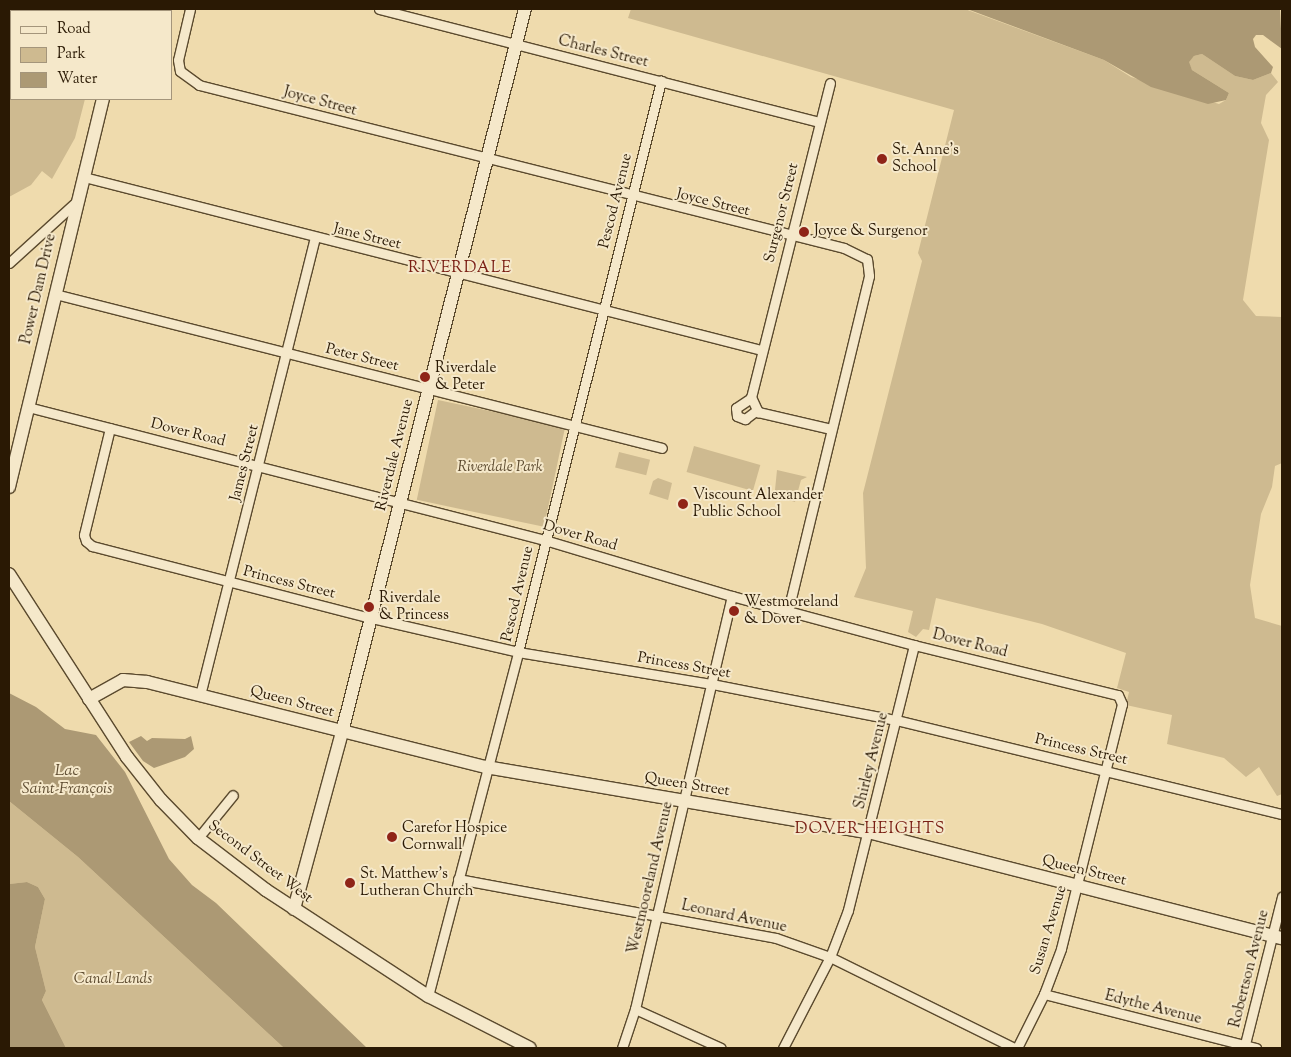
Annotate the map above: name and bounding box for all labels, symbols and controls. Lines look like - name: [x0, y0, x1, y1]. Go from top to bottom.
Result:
- legend: [10, 10, 172, 100]
- text: Road: [57, 19, 91, 40]
- street label: Charles Street: [556, 32, 650, 72]
- text: Park: [57, 44, 86, 65]
- text: Water: [57, 69, 97, 90]
- street label: Joyce Street: [281, 84, 359, 120]
- place label: St. Anne's School: [892, 141, 959, 176]
- street label: Pescod Avenue: [595, 152, 637, 250]
- marker: St. Anne's School: [876, 153, 888, 165]
- street label: Surgenor Street: [761, 161, 803, 265]
- street label: Joyce Street: [674, 185, 752, 221]
- street label: Jane Street: [331, 220, 403, 254]
- place label: Joyce & Surgenor: [814, 223, 928, 241]
- marker: Joyce & Surgenor: [798, 226, 810, 238]
- street label: Power Dam Drive: [18, 232, 60, 346]
- district label: RIVERDALE: [407, 259, 513, 279]
- street label: Peter Street: [324, 340, 400, 376]
- place label: Riverdale & Peter: [435, 359, 496, 394]
- marker: Riverdale & Peter: [419, 371, 431, 383]
- street label: Riverdale Avenue: [372, 397, 418, 513]
- street label: Dover Road: [149, 415, 227, 451]
- street label: James Street: [227, 423, 263, 503]
- park label: Riverdale Park: [457, 459, 543, 477]
- place label: Viscount Alexander Public School: [693, 486, 823, 521]
- marker: Viscount Alexander Public School: [677, 498, 689, 510]
- street label: Dover Road: [541, 517, 619, 555]
- street label: Pescod Avenue: [498, 544, 538, 644]
- street label: Princess Street: [241, 563, 337, 603]
- place label: Riverdale & Princess: [379, 589, 449, 624]
- place label: Westmoreland & Dover: [744, 593, 838, 628]
- marker: Riverdale & Princess: [363, 601, 375, 613]
- marker: Westmoreland & Dover: [728, 605, 740, 617]
- street label: Dover Road: [931, 626, 1009, 662]
- street label: Princess Street: [636, 649, 732, 683]
- street label: Queen Street: [248, 682, 336, 722]
- street label: Shirley Avenue: [851, 711, 893, 811]
- street label: Princess Street: [1033, 731, 1129, 769]
- water label: Lac Saint-François: [22, 762, 112, 800]
- street label: Queen Street: [643, 769, 731, 801]
- street label: Westmooreland Avenue: [625, 800, 677, 956]
- street label: Second Street West: [204, 817, 316, 907]
- place label: Carefor Hospice Cornwall: [402, 819, 507, 854]
- district label: DOVER HEIGHTS: [793, 820, 947, 840]
- marker: Carefor Hospice Cornwall: [386, 831, 398, 843]
- street label: Queen Street: [1040, 852, 1128, 890]
- place label: St. Matthew's Lutheran Church: [360, 865, 474, 900]
- marker: St. Matthew's Lutheran Church: [344, 877, 356, 889]
- street label: Susan Avenue: [1027, 883, 1071, 977]
- street label: Leonard Avenue: [680, 897, 788, 937]
- street label: Robertson Avenue: [1227, 908, 1273, 1030]
- park label: Canal Lands: [74, 971, 152, 989]
- street label: Edythe Avenue: [1103, 987, 1203, 1029]

